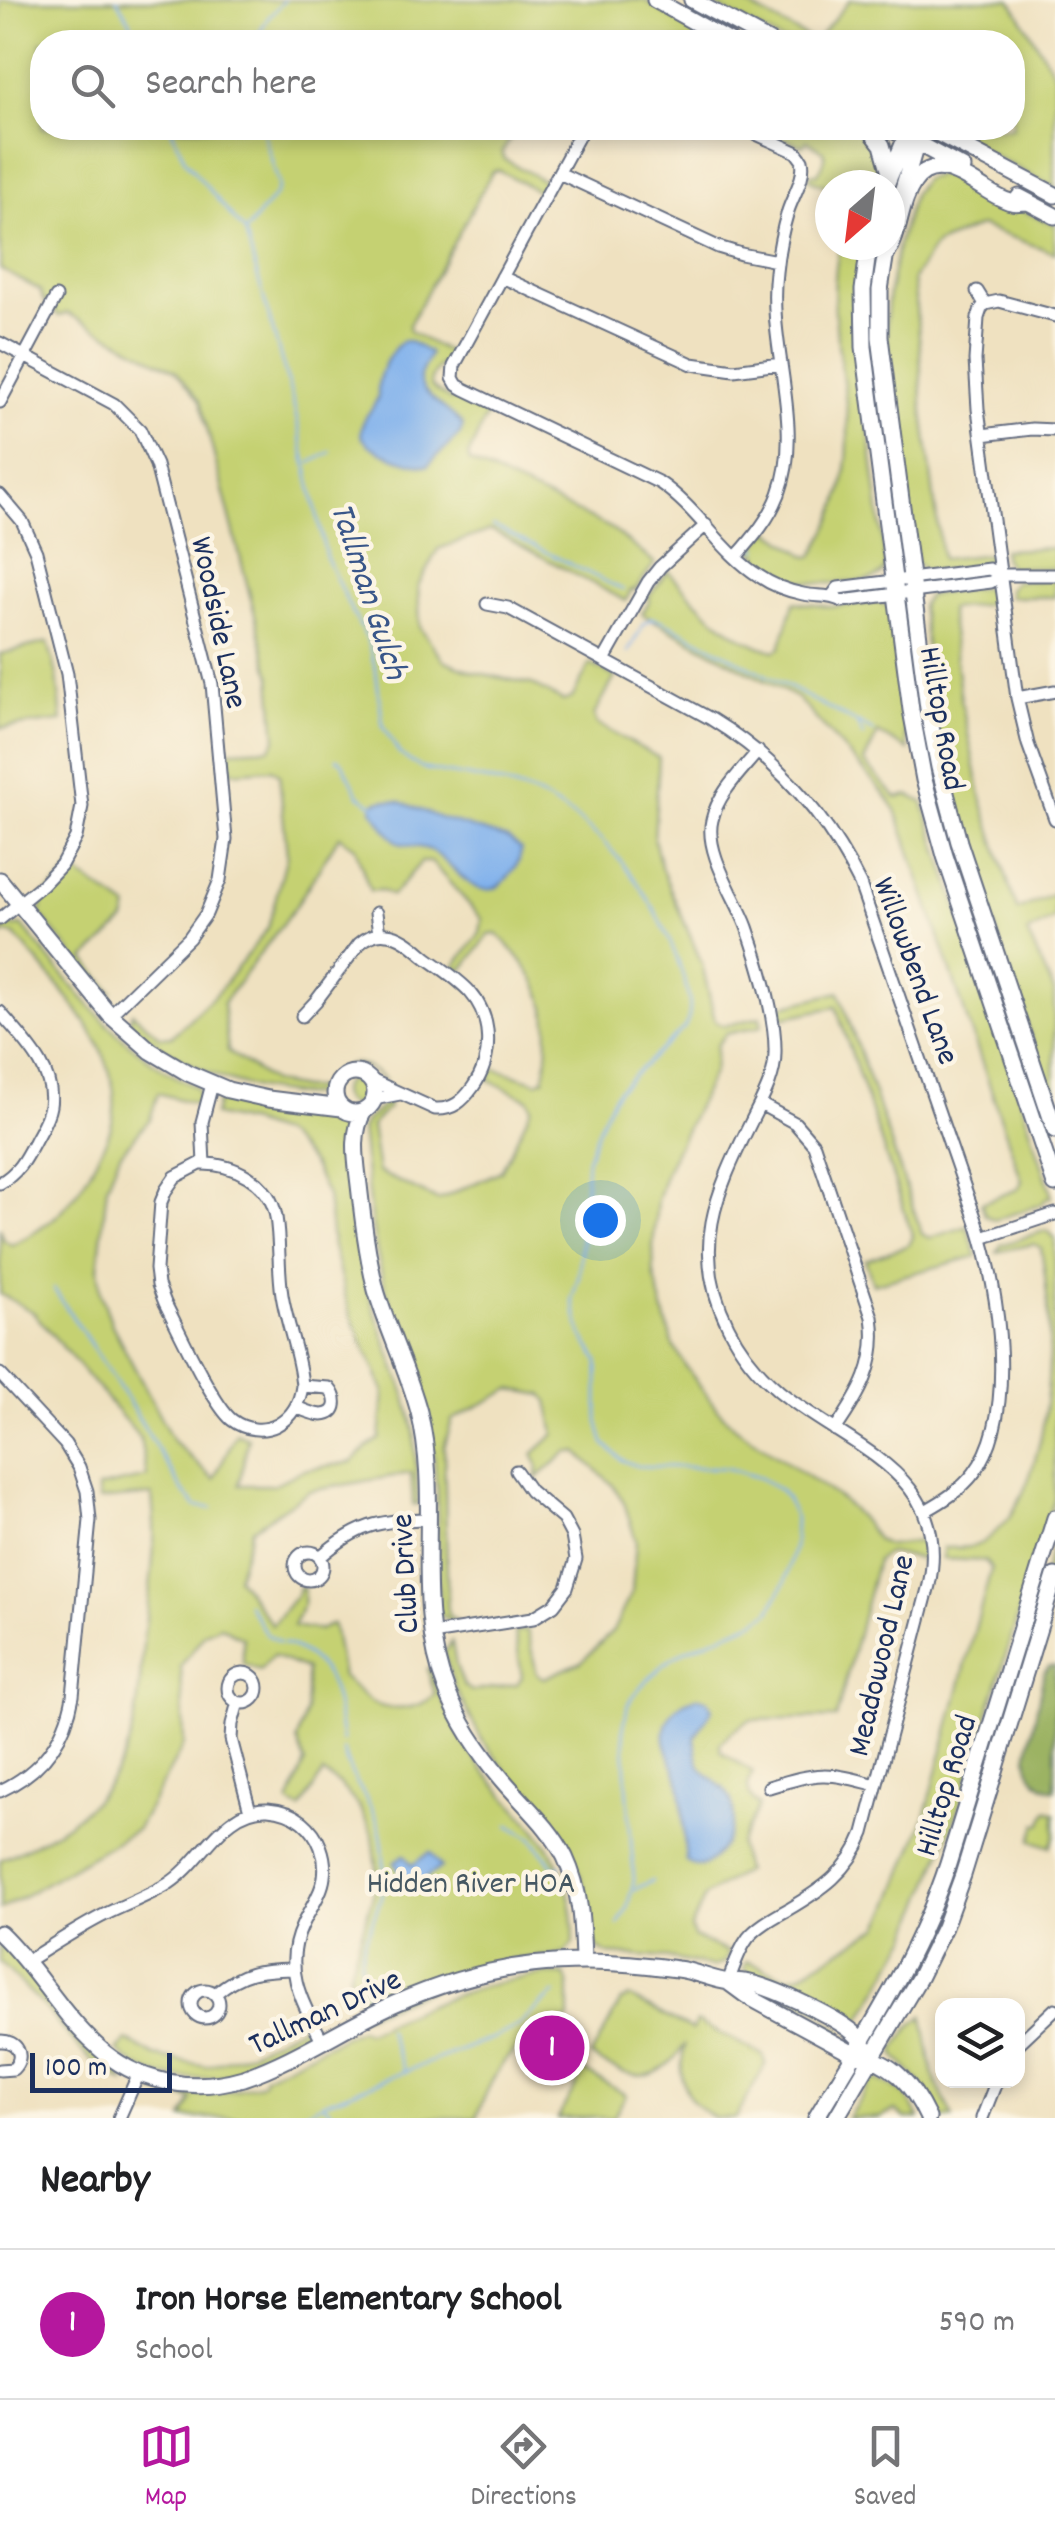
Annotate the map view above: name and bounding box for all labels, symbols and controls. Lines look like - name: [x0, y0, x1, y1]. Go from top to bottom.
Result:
- search box: [30, 30, 1025, 140]
- icon: search: [65, 58, 120, 113]
- text: Search here: [145, 58, 317, 113]
- north arrow: [815, 170, 905, 260]
- water label: Tallman Gulch: [314, 497, 419, 687]
- street label: Woodside Lane: [175, 533, 257, 713]
- street label: Hilltop Road: [904, 643, 974, 794]
- street label: Willowbend Lane: [858, 872, 968, 1072]
- your location: [575, 1195, 626, 1246]
- street label: Club Drive: [382, 1513, 434, 1635]
- street label: Meadowood Lane: [838, 1551, 929, 1761]
- street label: Hilltop Road: [906, 1710, 992, 1863]
- park label: Hidden River HOA: [367, 1863, 575, 1909]
- street label: Tallman Drive: [242, 1959, 410, 2070]
- map controls: [935, 1998, 1025, 2088]
- button: layers: [935, 1998, 1025, 2088]
- pin: 1: [520, 2010, 584, 2086]
- scale bar: [30, 2048, 172, 2092]
- text: 100 m: [45, 2050, 107, 2090]
- text: Nearby: [40, 2153, 150, 2213]
- text: Iron Horse Elementary School: [135, 2274, 562, 2329]
- text: 1: [69, 2301, 76, 2347]
- text: 590 m: [939, 2301, 1015, 2347]
- text: School: [135, 2329, 213, 2375]
- tab: Map: [139, 2419, 194, 2519]
- tab: Directions: [471, 2419, 577, 2519]
- tab: Saved: [854, 2419, 916, 2519]

